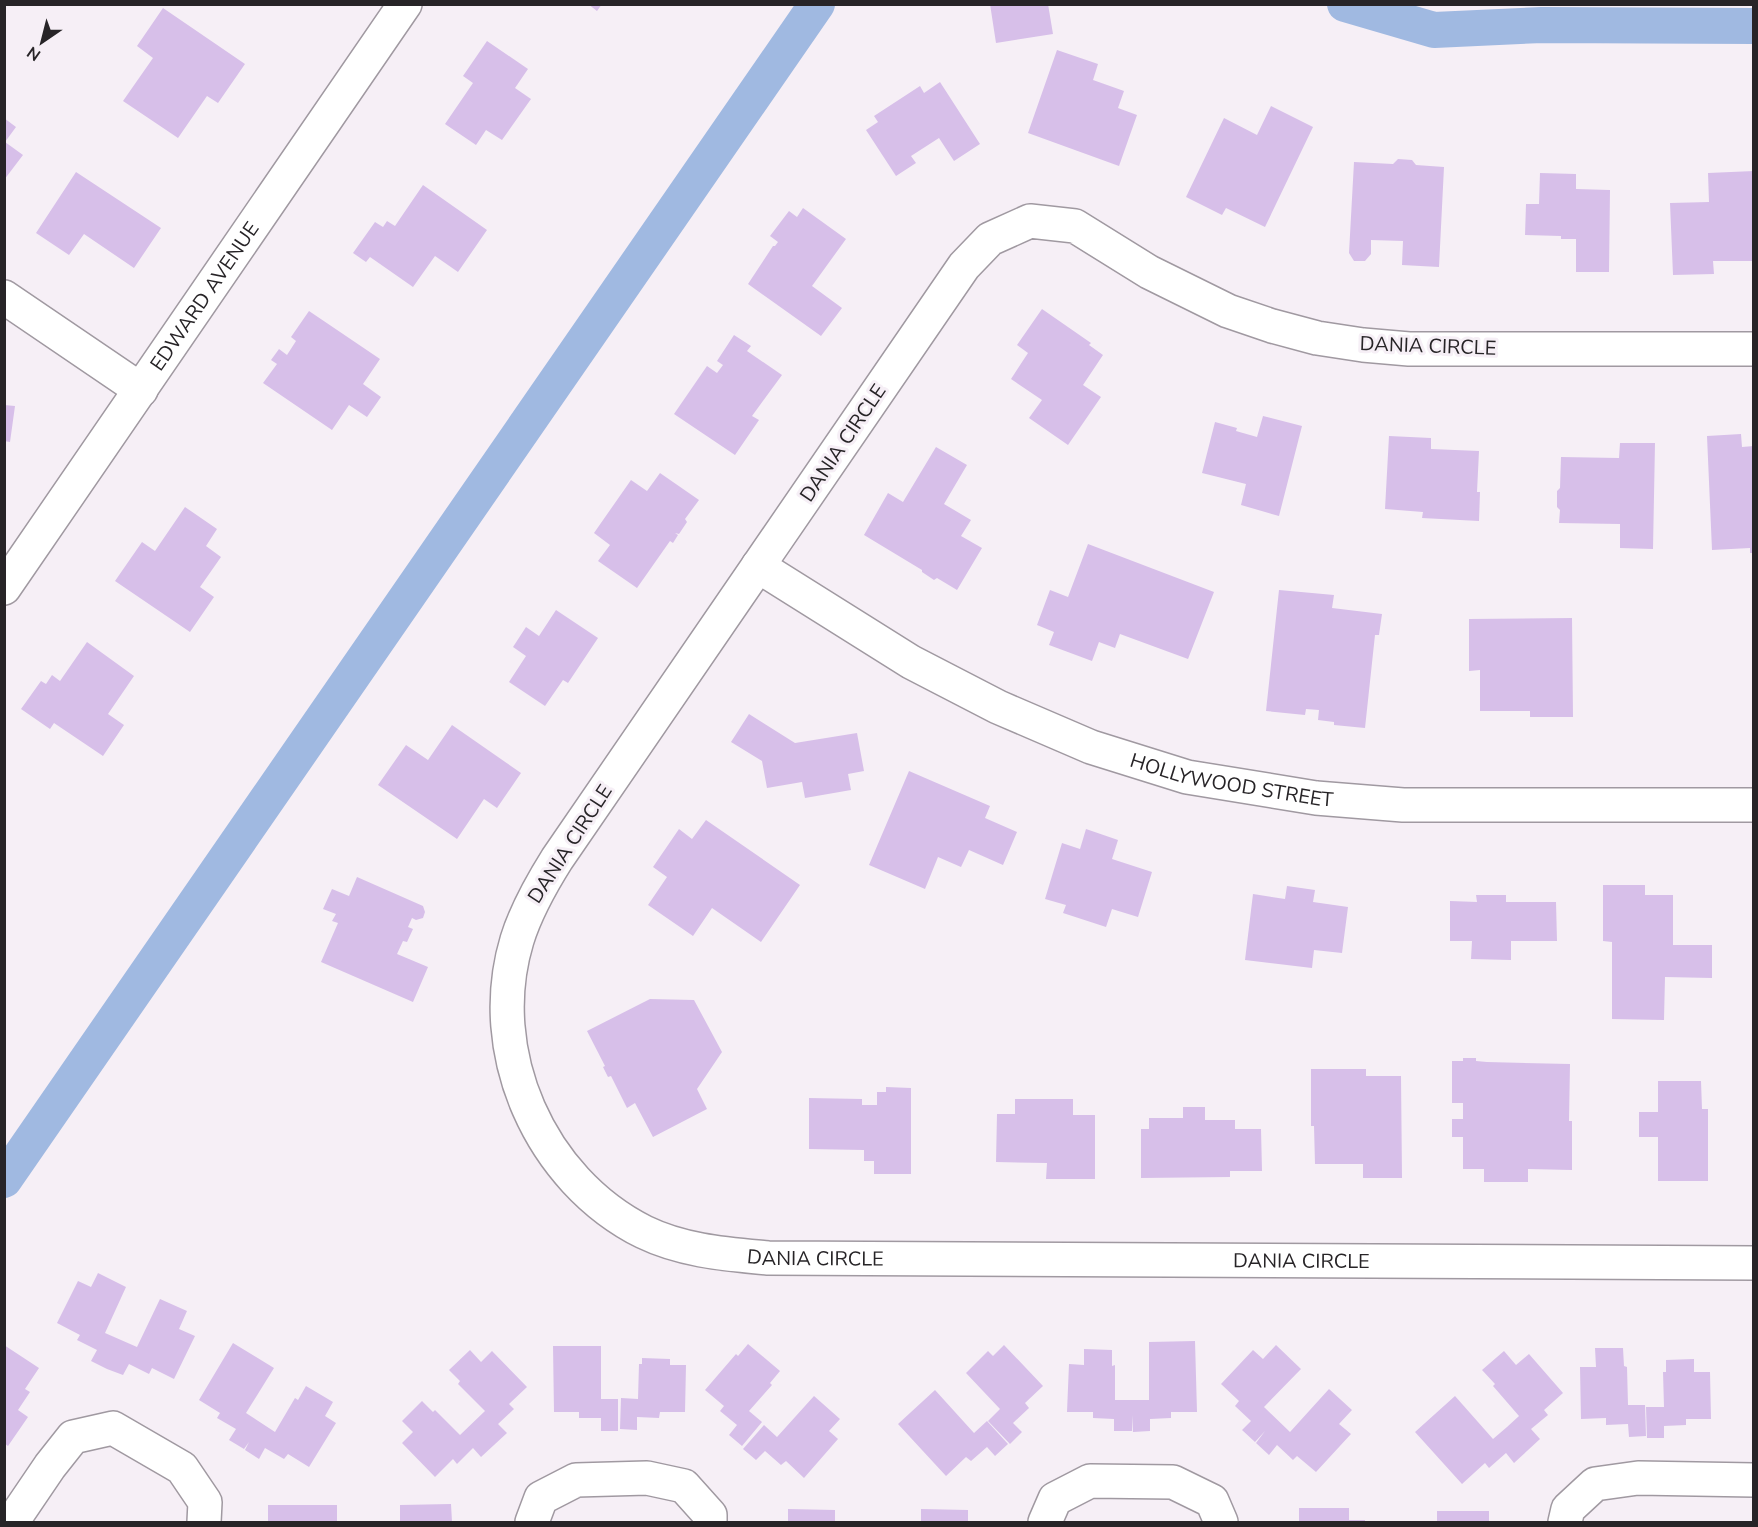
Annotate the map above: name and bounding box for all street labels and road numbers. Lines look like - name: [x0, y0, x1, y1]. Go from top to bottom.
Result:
- street label: EDWARD AVENUE: [144, 216, 265, 376]
- street label: DANIA CIRCLE: [1359, 330, 1497, 362]
- street label: DANIA CIRCLE: [794, 379, 892, 507]
- street label: HOLLYWOOD STREET: [1127, 747, 1334, 813]
- street label: DANIA CIRCLE: [521, 779, 619, 909]
- street label: DANIA CIRCLE: [746, 1243, 884, 1272]
- street label: DANIA CIRCLE: [1233, 1247, 1370, 1275]

